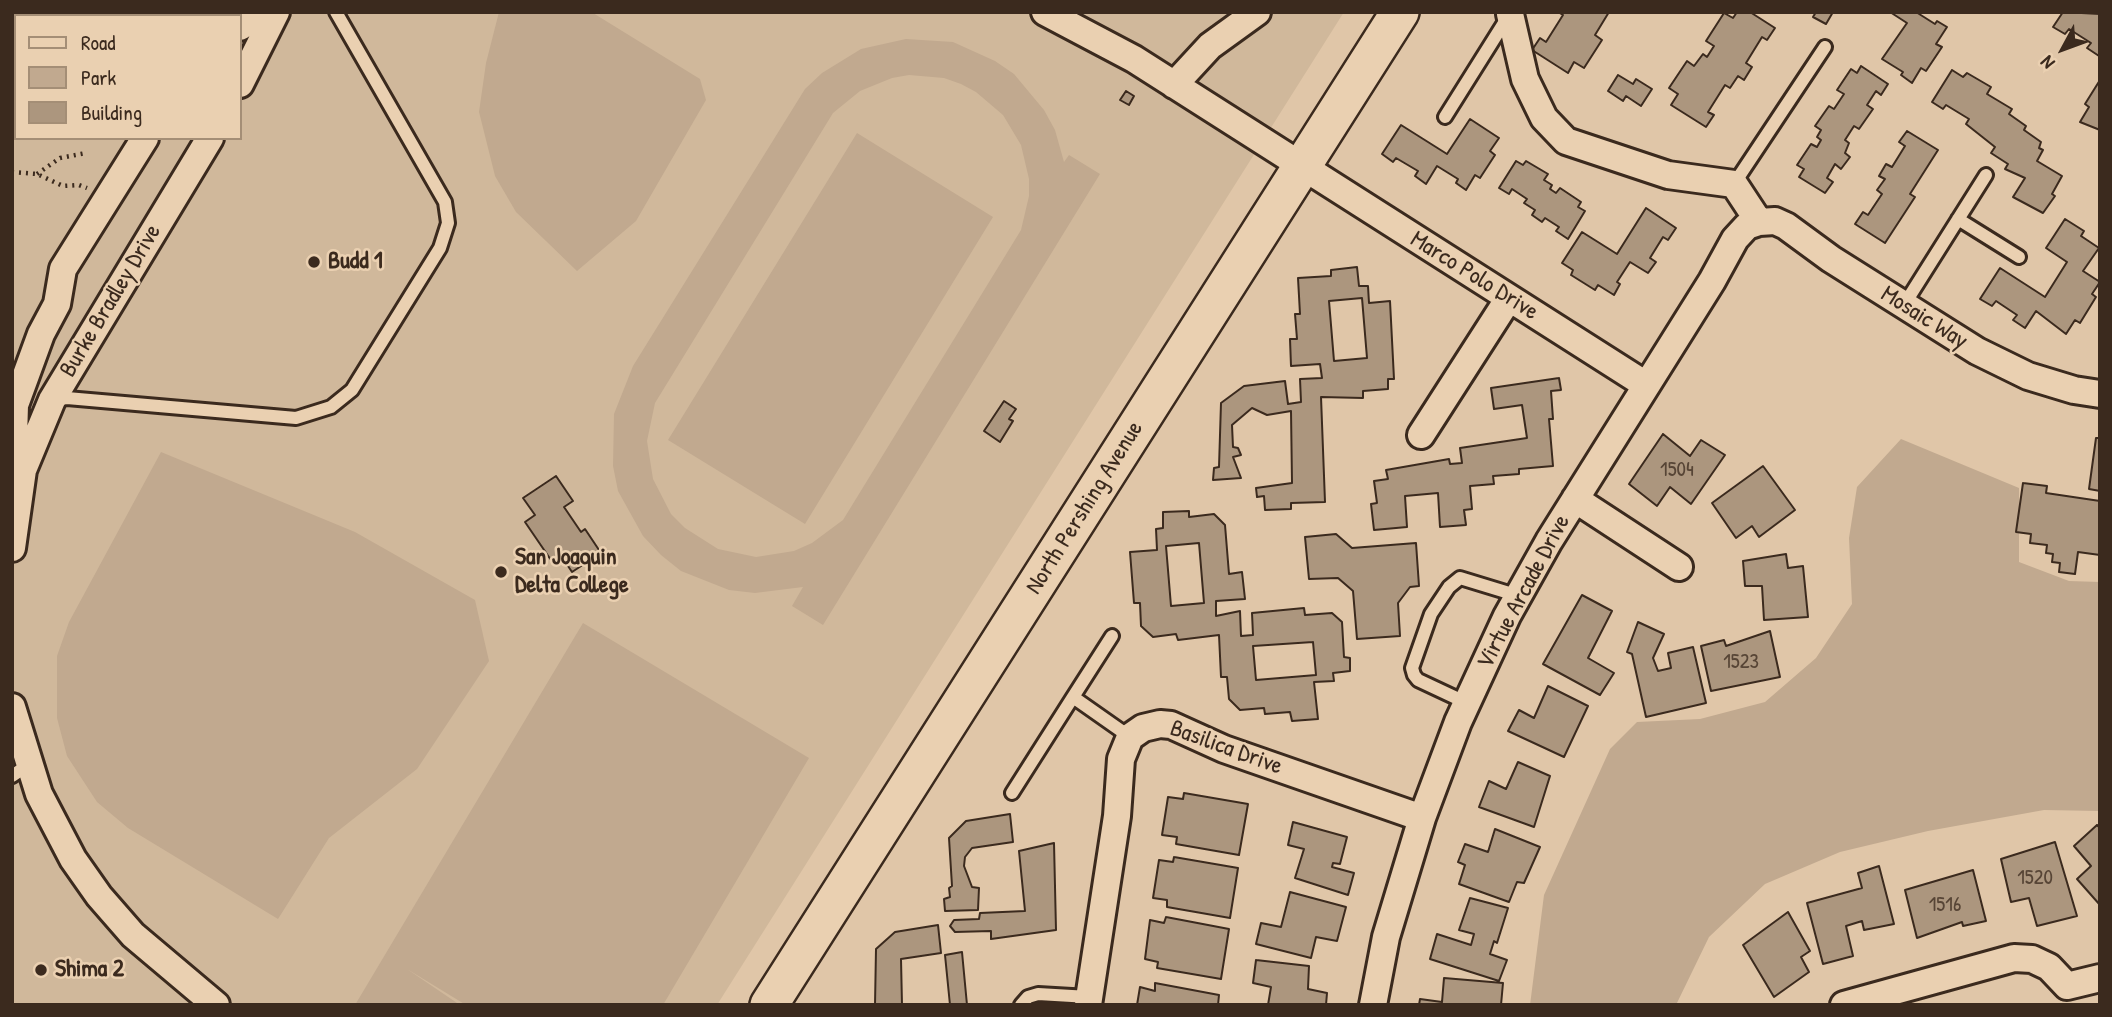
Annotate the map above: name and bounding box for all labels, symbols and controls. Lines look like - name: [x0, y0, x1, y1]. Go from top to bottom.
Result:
- legend: [14, 14, 242, 140]
- north arrow: [2028, 14, 2098, 84]
- text: Road: [81, 28, 115, 57]
- text: N: [2034, 50, 2060, 75]
- text: Park: [81, 63, 116, 92]
- text: Building: [81, 98, 142, 127]
- street label: Burke Bradley Drive: [54, 219, 168, 383]
- street label: Marco Polo Drive: [1405, 225, 1543, 327]
- place label: Budd 1: [328, 248, 383, 276]
- marker: Budd 1: [306, 254, 322, 270]
- street label: Mosaic Way: [1875, 280, 1973, 356]
- street label: North Pershing Avenue: [1020, 416, 1150, 600]
- house number: 1504: [1660, 457, 1694, 483]
- street label: Virtue Arcade Drive: [1471, 510, 1577, 674]
- place label: San Joaquin Delta College: [515, 544, 628, 600]
- marker: San Joaquin Delta College: [493, 564, 509, 580]
- house number: 1523: [1723, 649, 1759, 675]
- street label: Basilica Drive: [1166, 714, 1286, 782]
- house number: 1520: [2017, 865, 2053, 891]
- house number: 1516: [1929, 892, 1961, 918]
- place label: Shima 2: [55, 956, 124, 984]
- marker: Shima 2: [33, 962, 49, 978]

